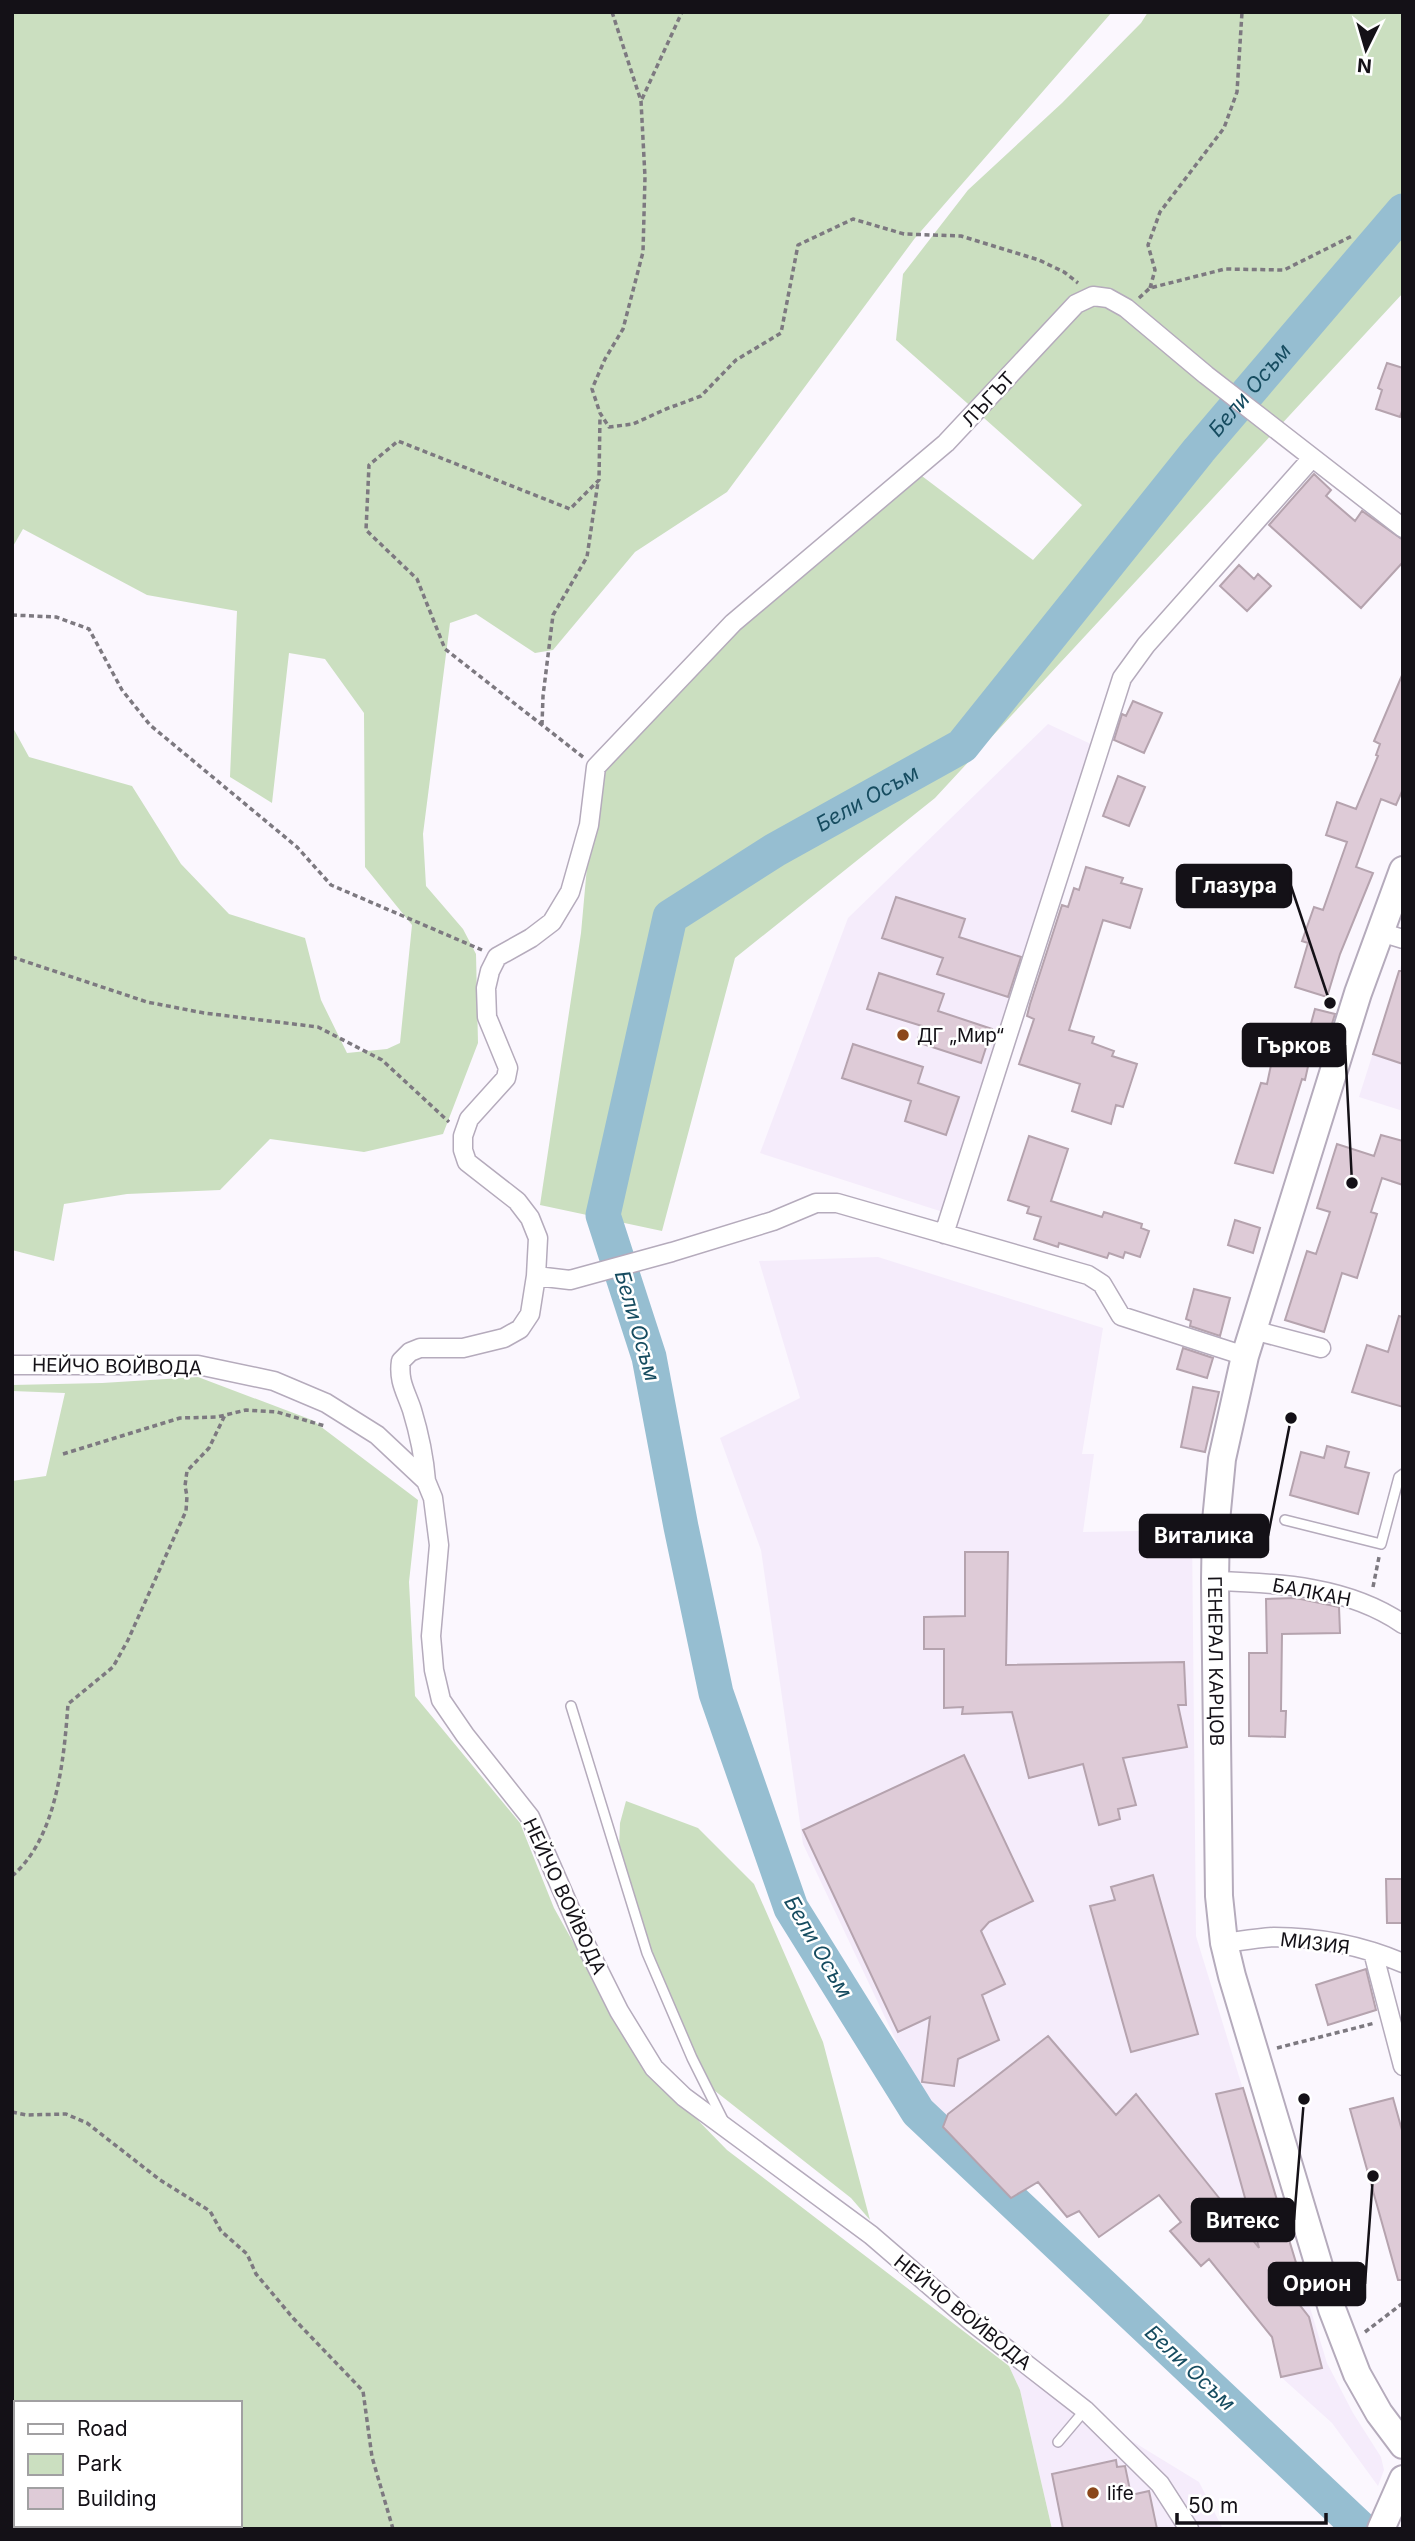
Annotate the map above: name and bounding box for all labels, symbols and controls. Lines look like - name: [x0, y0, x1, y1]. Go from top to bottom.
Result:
- north arrow: [1331, 14, 1401, 84]
- text: N: [1356, 53, 1373, 78]
- water label: Бели Осъм: [1203, 338, 1296, 441]
- street label: ЛЪГЪТ: [957, 367, 1020, 432]
- water label: Бели Осъм: [811, 760, 923, 837]
- callout: Глазура: [1177, 865, 1291, 907]
- text: Глазура: [1191, 873, 1277, 898]
- place label: ДГ „Мир“: [917, 1024, 1004, 1047]
- callout: Гърков: [1243, 1024, 1345, 1066]
- marker: ДГ „Мир“: [895, 1027, 911, 1043]
- text: Гърков: [1257, 1033, 1331, 1058]
- water label: Бели Осъм: [610, 1268, 665, 1384]
- street label: НЕЙЧО ВОЙВОДА: [32, 1353, 202, 1379]
- callout: Виталика: [1140, 1515, 1268, 1557]
- text: Виталика: [1154, 1523, 1254, 1548]
- street label: БАЛКАН: [1271, 1574, 1353, 1611]
- street label: ГЕНЕРАЛ КАРЦОВ: [1203, 1576, 1228, 1746]
- street label: НЕЙЧО ВОЙВОДА: [518, 1814, 612, 1978]
- water label: Бели Осъм: [779, 1891, 858, 2002]
- street label: МИЗИЯ: [1279, 1928, 1351, 1959]
- callout: Витекс: [1192, 2199, 1294, 2241]
- text: Витекс: [1206, 2208, 1280, 2233]
- street label: НЕЙЧО ВОЙВОДА: [889, 2249, 1037, 2375]
- callout: Орион: [1269, 2263, 1365, 2305]
- text: Орион: [1283, 2271, 1351, 2296]
- water label: Бели Осъм: [1140, 2320, 1241, 2416]
- legend: [14, 2401, 242, 2527]
- text: Road: [77, 2416, 128, 2441]
- text: Park: [77, 2451, 122, 2476]
- place label: life: [1107, 2482, 1134, 2505]
- scale bar: [1177, 2482, 1326, 2526]
- marker: life: [1085, 2485, 1101, 2501]
- text: Building: [77, 2486, 157, 2511]
- text: 50 m: [1188, 2493, 1238, 2518]

